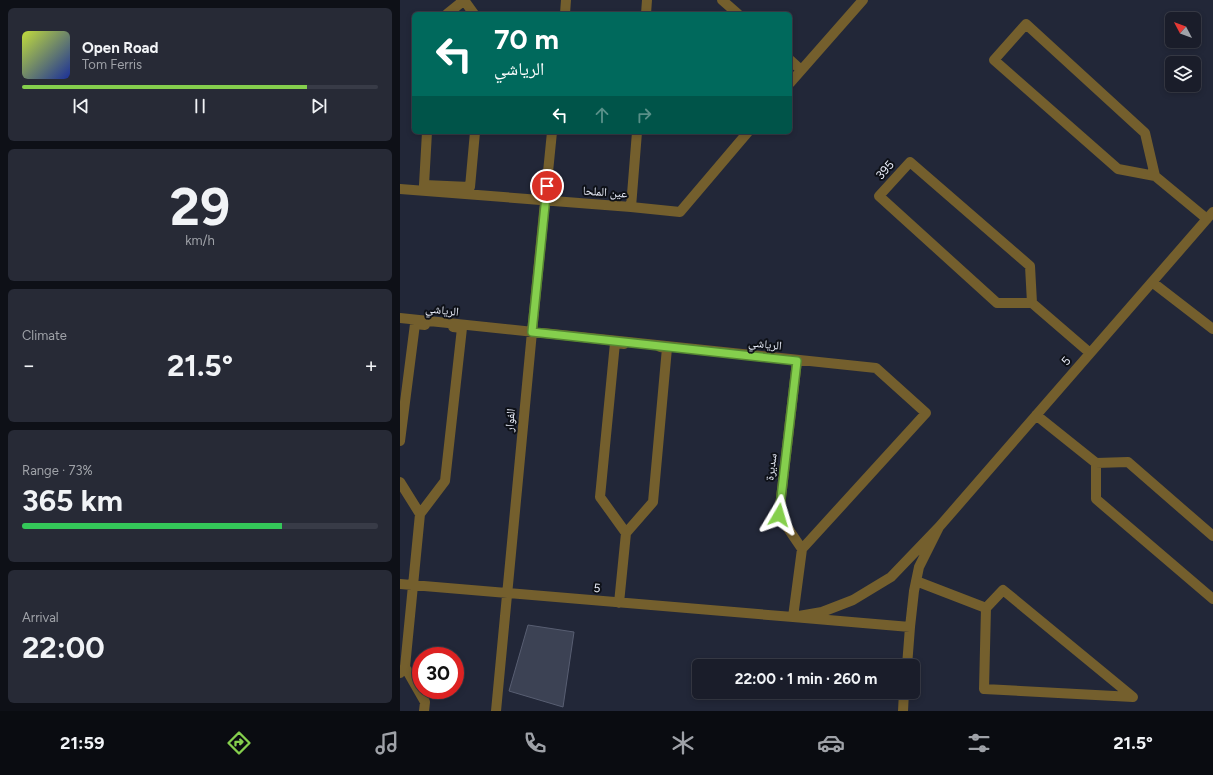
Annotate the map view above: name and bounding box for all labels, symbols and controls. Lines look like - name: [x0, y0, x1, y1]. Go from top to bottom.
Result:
- north arrow: [1165, 12, 1201, 48]
- map controls: [1165, 12, 1201, 92]
- text: 70 m: [494, 22, 559, 56]
- icon: left: [428, 28, 480, 80]
- text: Open Road: [82, 39, 159, 57]
- button: layers: [1165, 56, 1201, 92]
- text: Tom Ferris: [82, 57, 142, 72]
- text: الرياشي: [494, 58, 544, 80]
- icon: previous: [70, 95, 92, 117]
- icon: pause: [189, 95, 211, 117]
- icon: next: [308, 95, 330, 117]
- icon: left: [549, 104, 571, 126]
- icon: ahead: [591, 104, 613, 126]
- icon: right: [633, 104, 655, 126]
- street label: 395: [873, 158, 897, 182]
- pin: [530, 169, 564, 203]
- icon: arrive: [536, 175, 558, 197]
- text: 29: [170, 176, 230, 238]
- street label: عين الملحا: [582, 183, 628, 201]
- text: km/h: [185, 233, 215, 248]
- street label: الرياشي: [424, 301, 460, 322]
- text: Climate: [22, 328, 67, 343]
- street label: الرياشي: [747, 335, 783, 356]
- text: 21.5°: [167, 347, 233, 384]
- text: −: [22, 352, 36, 379]
- text: +: [364, 352, 378, 379]
- street label: 5: [1058, 354, 1074, 368]
- street label: الفوار: [502, 408, 518, 433]
- street label: سديرة: [762, 452, 780, 482]
- text: Range · 73%: [22, 463, 93, 478]
- text: 365 km: [22, 482, 123, 519]
- position arrow: [758, 494, 800, 536]
- street label: 5: [593, 581, 601, 595]
- text: Arrival: [22, 610, 59, 625]
- text: 22:00: [22, 629, 105, 666]
- speed limit sign: 30: [412, 647, 464, 699]
- text: 22:00 · 1 min · 260 m: [735, 670, 877, 688]
- icon: directions: [225, 729, 253, 757]
- icon: music: [373, 729, 401, 757]
- icon: phone: [521, 729, 549, 757]
- icon: climate: [669, 729, 697, 757]
- icon: car: [817, 729, 845, 757]
- icon: filters: [965, 729, 993, 757]
- text: 21:59: [60, 732, 104, 754]
- text: 21.5°: [1113, 732, 1153, 754]

